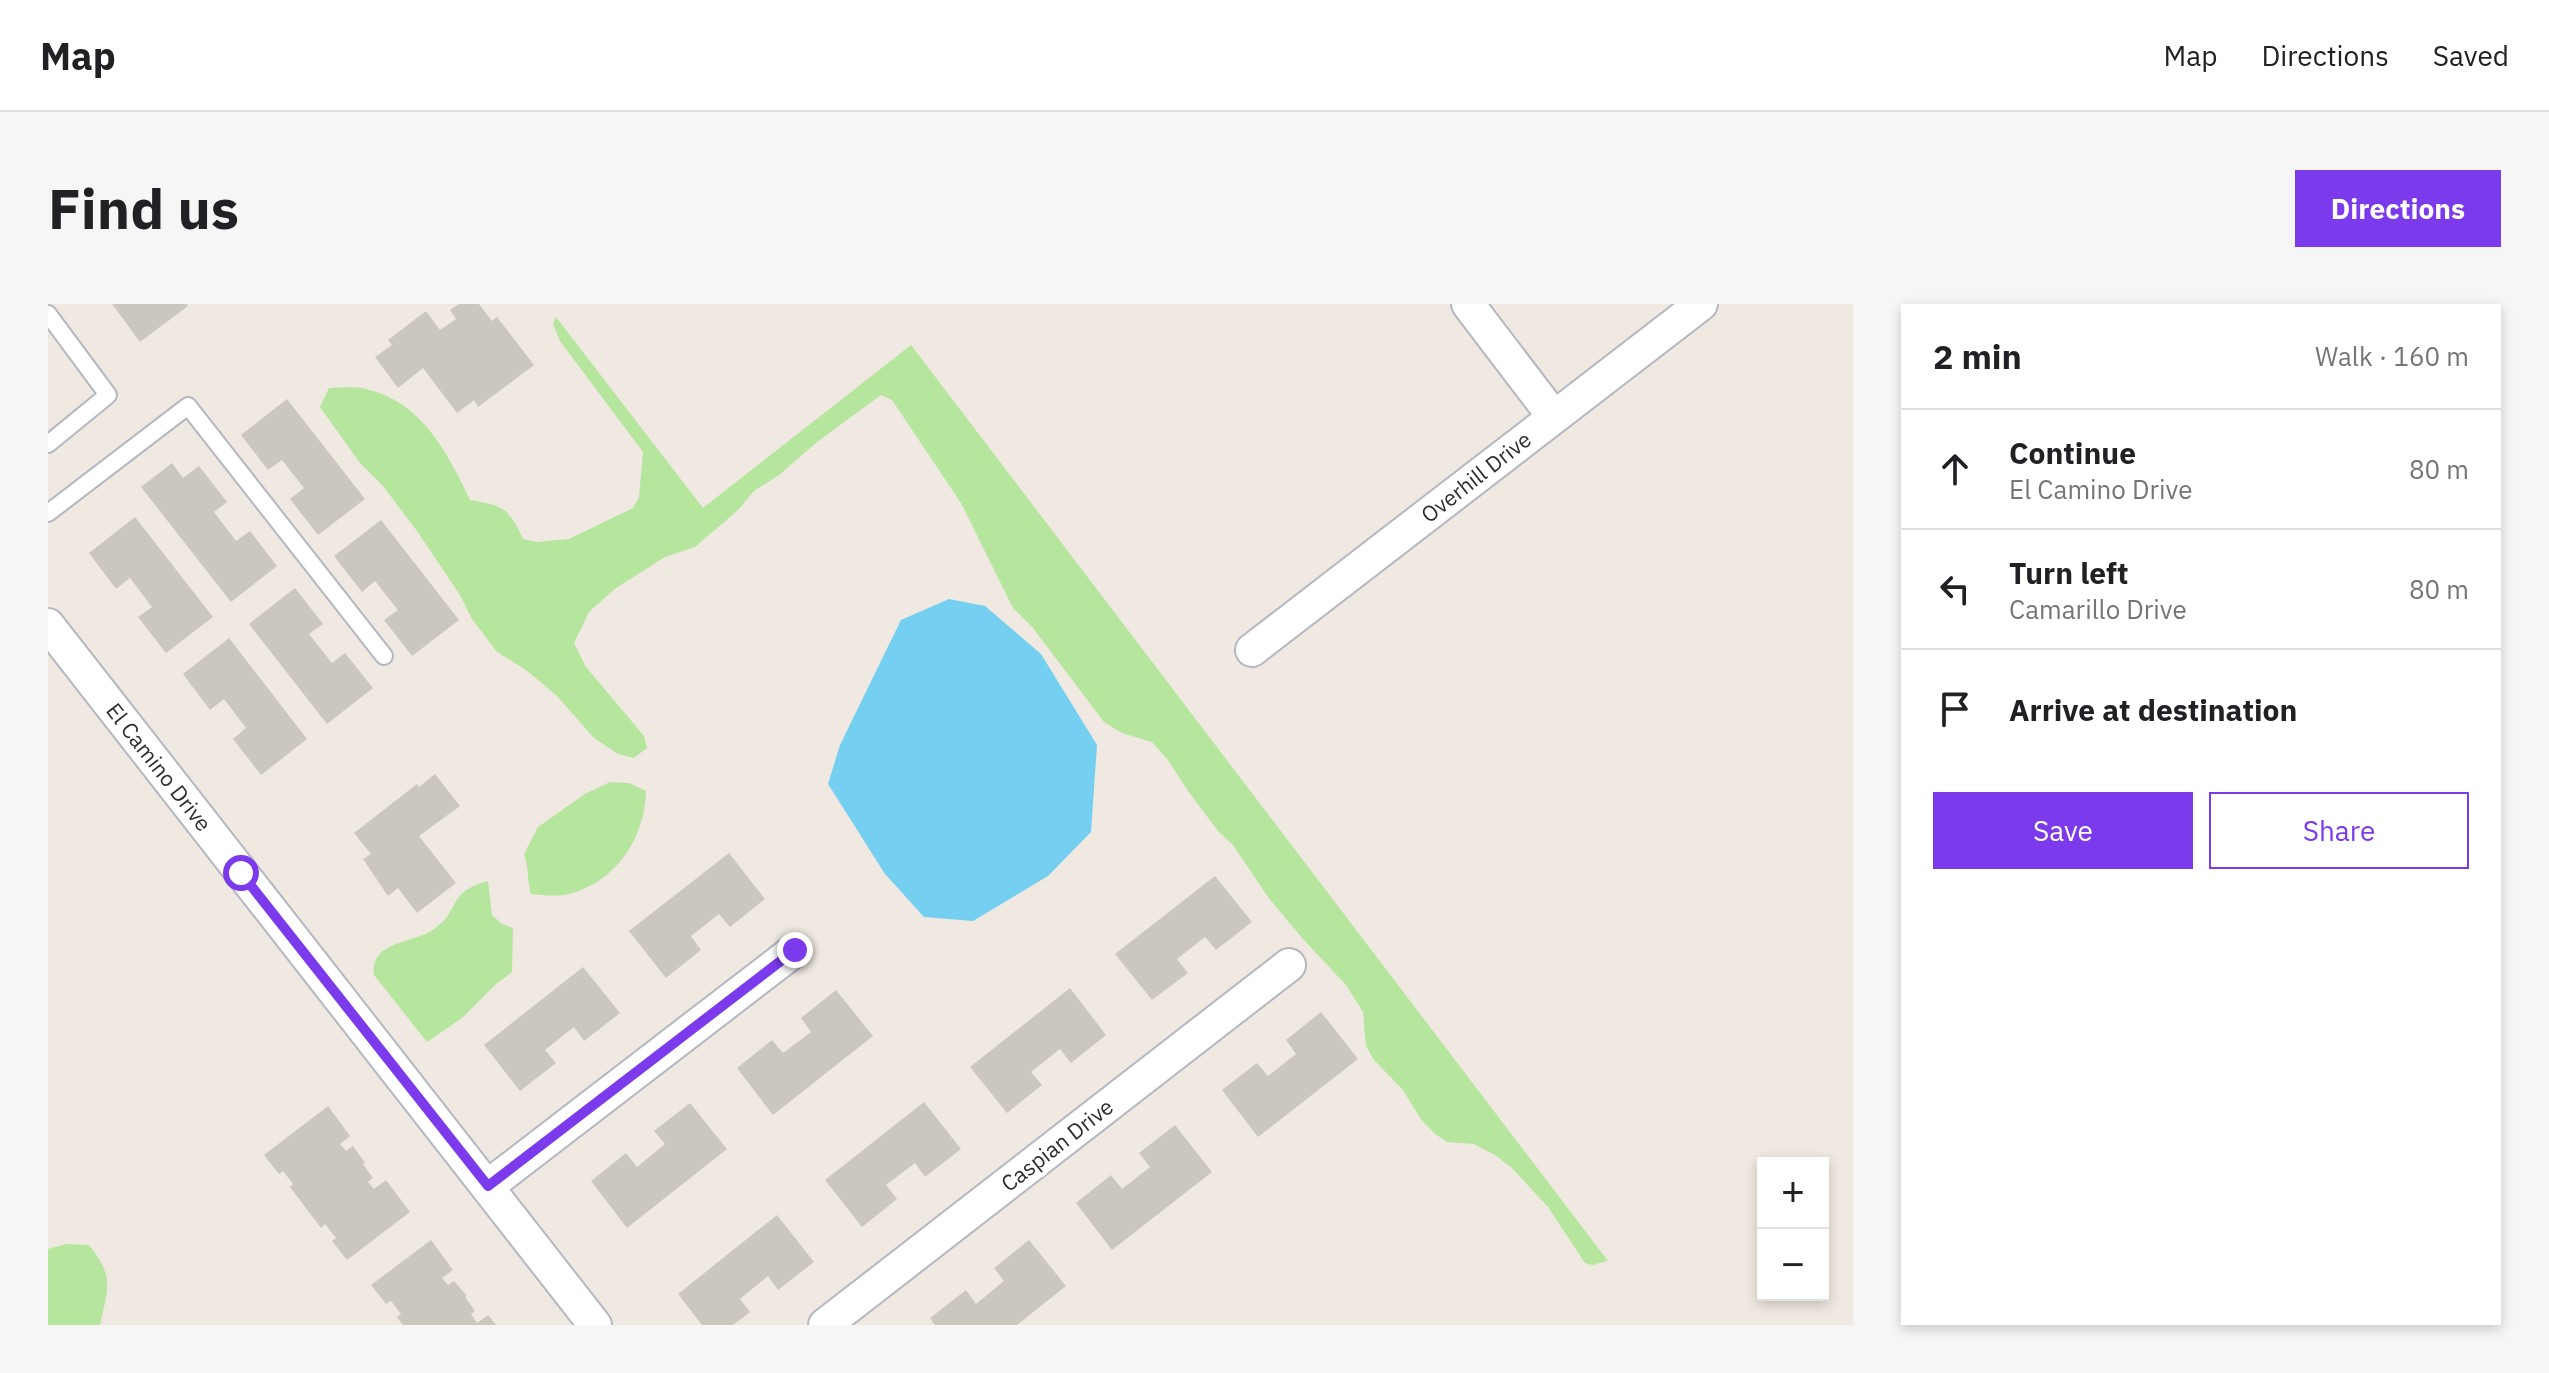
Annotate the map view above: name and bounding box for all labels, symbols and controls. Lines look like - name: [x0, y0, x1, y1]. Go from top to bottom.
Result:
- text: Map: [40, 31, 116, 80]
- text: Map: [2163, 37, 2217, 74]
- text: Directions: [2261, 37, 2389, 74]
- text: Saved: [2433, 37, 2509, 74]
- button: Directions: [2295, 170, 2501, 247]
- text: Find us: [48, 172, 239, 244]
- text: 2 min: [1933, 334, 2022, 378]
- text: Walk · 160 m: [2315, 339, 2469, 373]
- street label: Overhill Drive: [1415, 424, 1537, 529]
- text: Continue: [2009, 433, 2136, 472]
- icon: ahead: [1933, 447, 1977, 491]
- text: 80 m: [2409, 452, 2469, 486]
- text: El Camino Drive: [2009, 472, 2192, 506]
- text: Turn left: [2009, 553, 2128, 592]
- icon: left: [1933, 567, 1977, 611]
- text: 80 m: [2409, 572, 2469, 606]
- text: Camarillo Drive: [2009, 592, 2187, 626]
- icon: arrive: [1933, 687, 1977, 731]
- text: Arrive at destination: [2009, 690, 2297, 729]
- street label: El Camino Drive: [100, 697, 219, 837]
- button: Save: [1933, 792, 2193, 869]
- button: Share: [2209, 792, 2469, 869]
- route start: [223, 855, 259, 891]
- route end: [777, 932, 813, 968]
- street label: Caspian Drive: [995, 1092, 1119, 1198]
- map controls: [1757, 1157, 1829, 1301]
- button: +: [1757, 1157, 1829, 1229]
- button: −: [1757, 1229, 1829, 1301]

